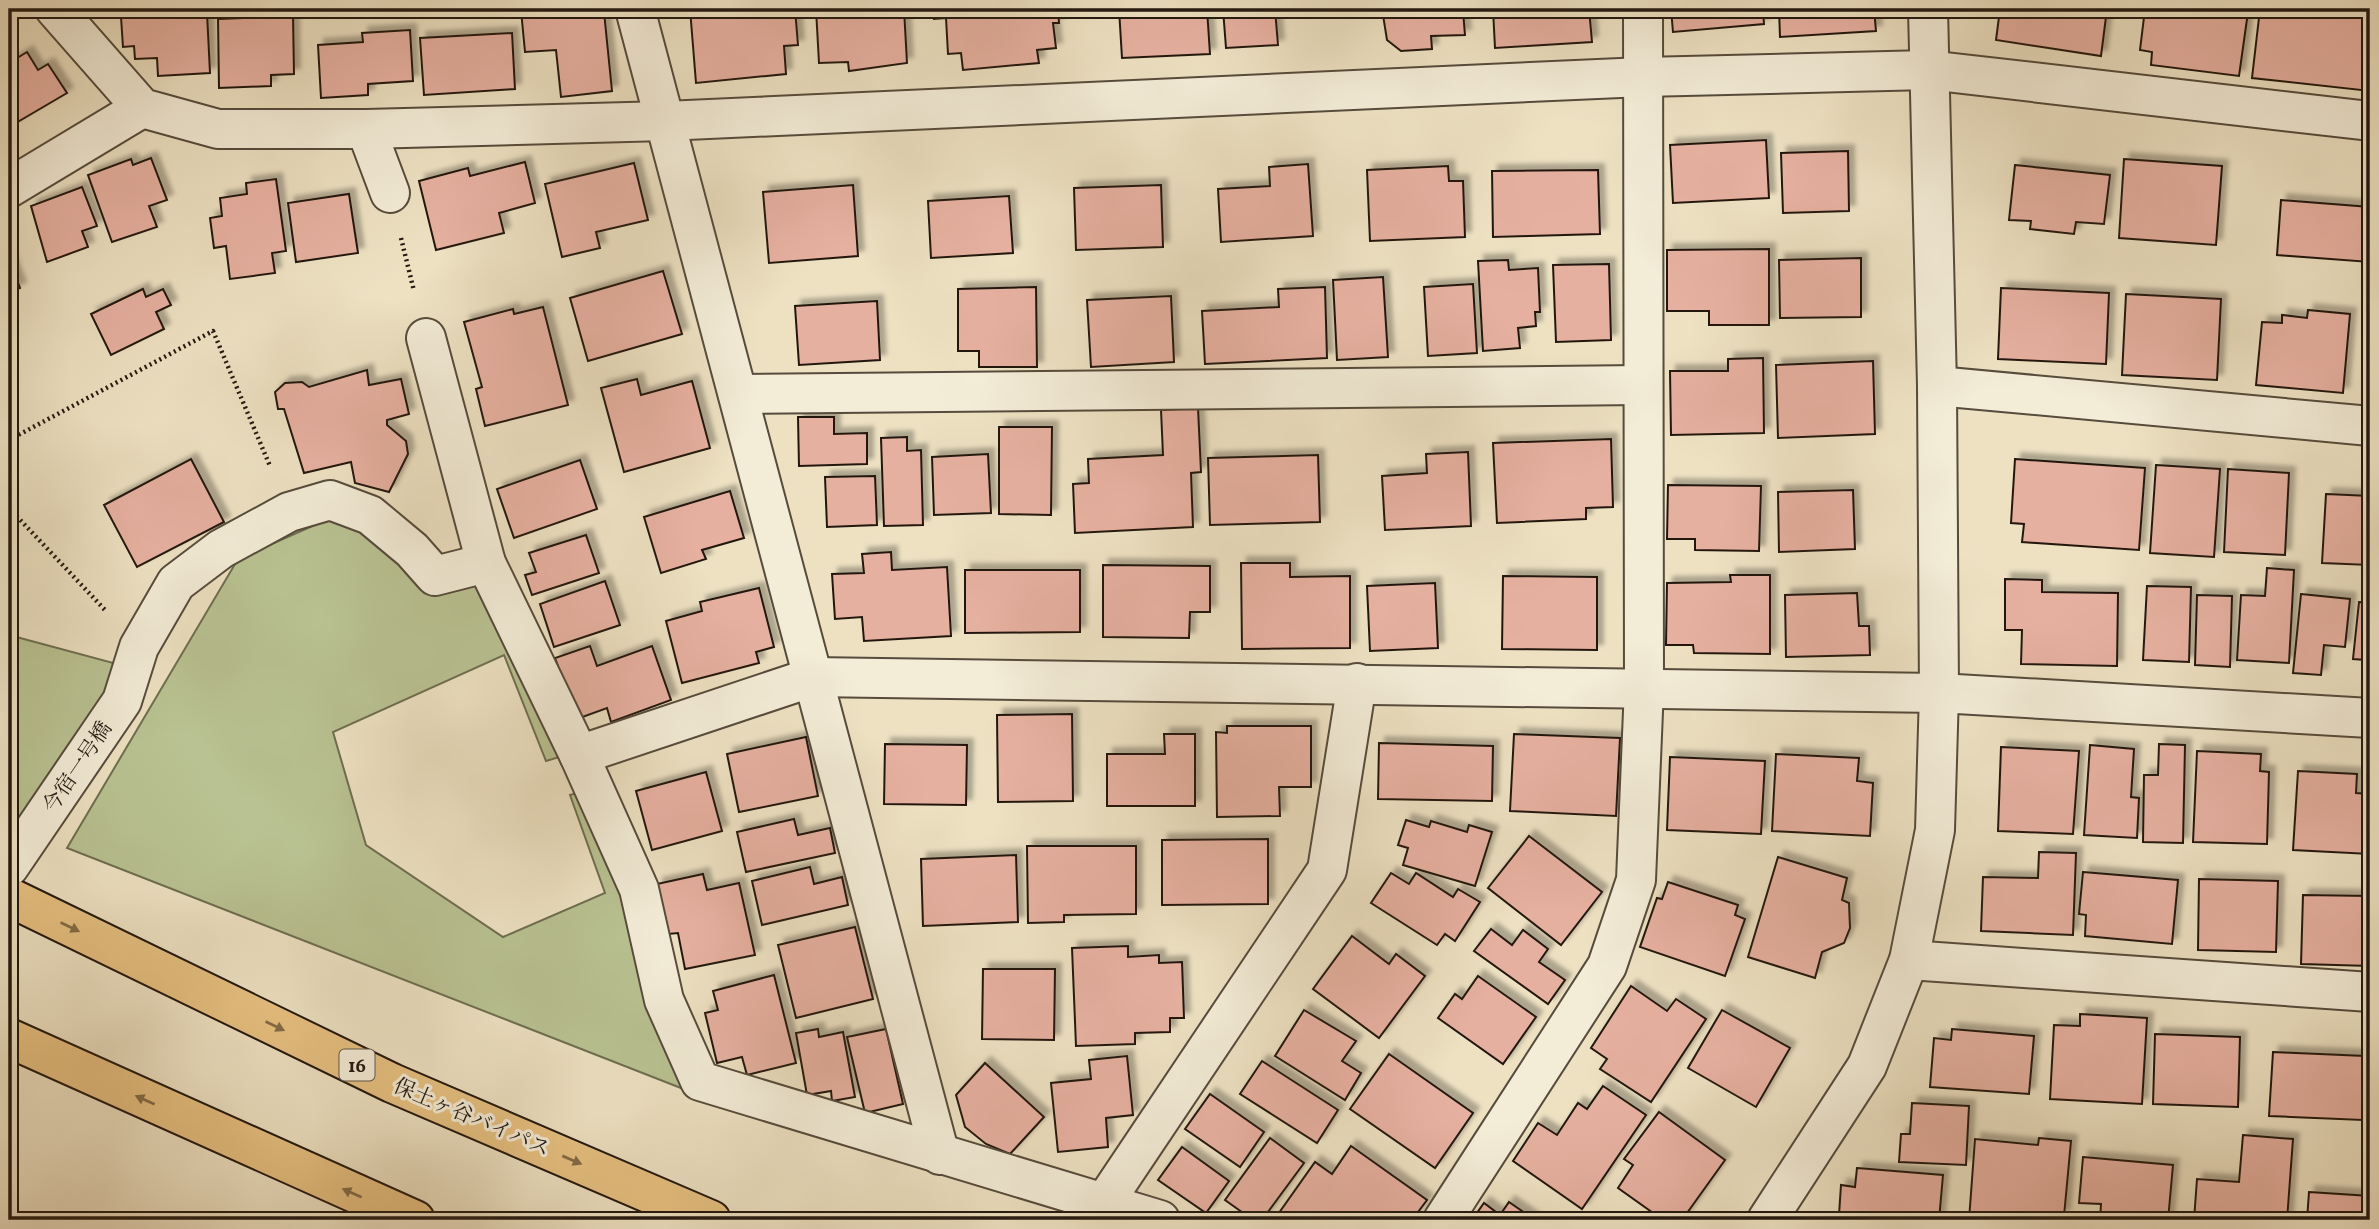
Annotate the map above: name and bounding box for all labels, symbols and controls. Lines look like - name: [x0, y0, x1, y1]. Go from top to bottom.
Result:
- street label: 今宿一号橋: [37, 716, 120, 819]
- one-way arrow: [60, 922, 80, 933]
- one-way arrow: [265, 1020, 285, 1032]
- road number: 16: [340, 1050, 374, 1080]
- street label: 保土ヶ谷バイパス: [389, 1072, 554, 1164]
- one-way arrow: [135, 1094, 155, 1106]
- one-way arrow: [561, 1155, 582, 1166]
- one-way arrow: [342, 1187, 363, 1198]

